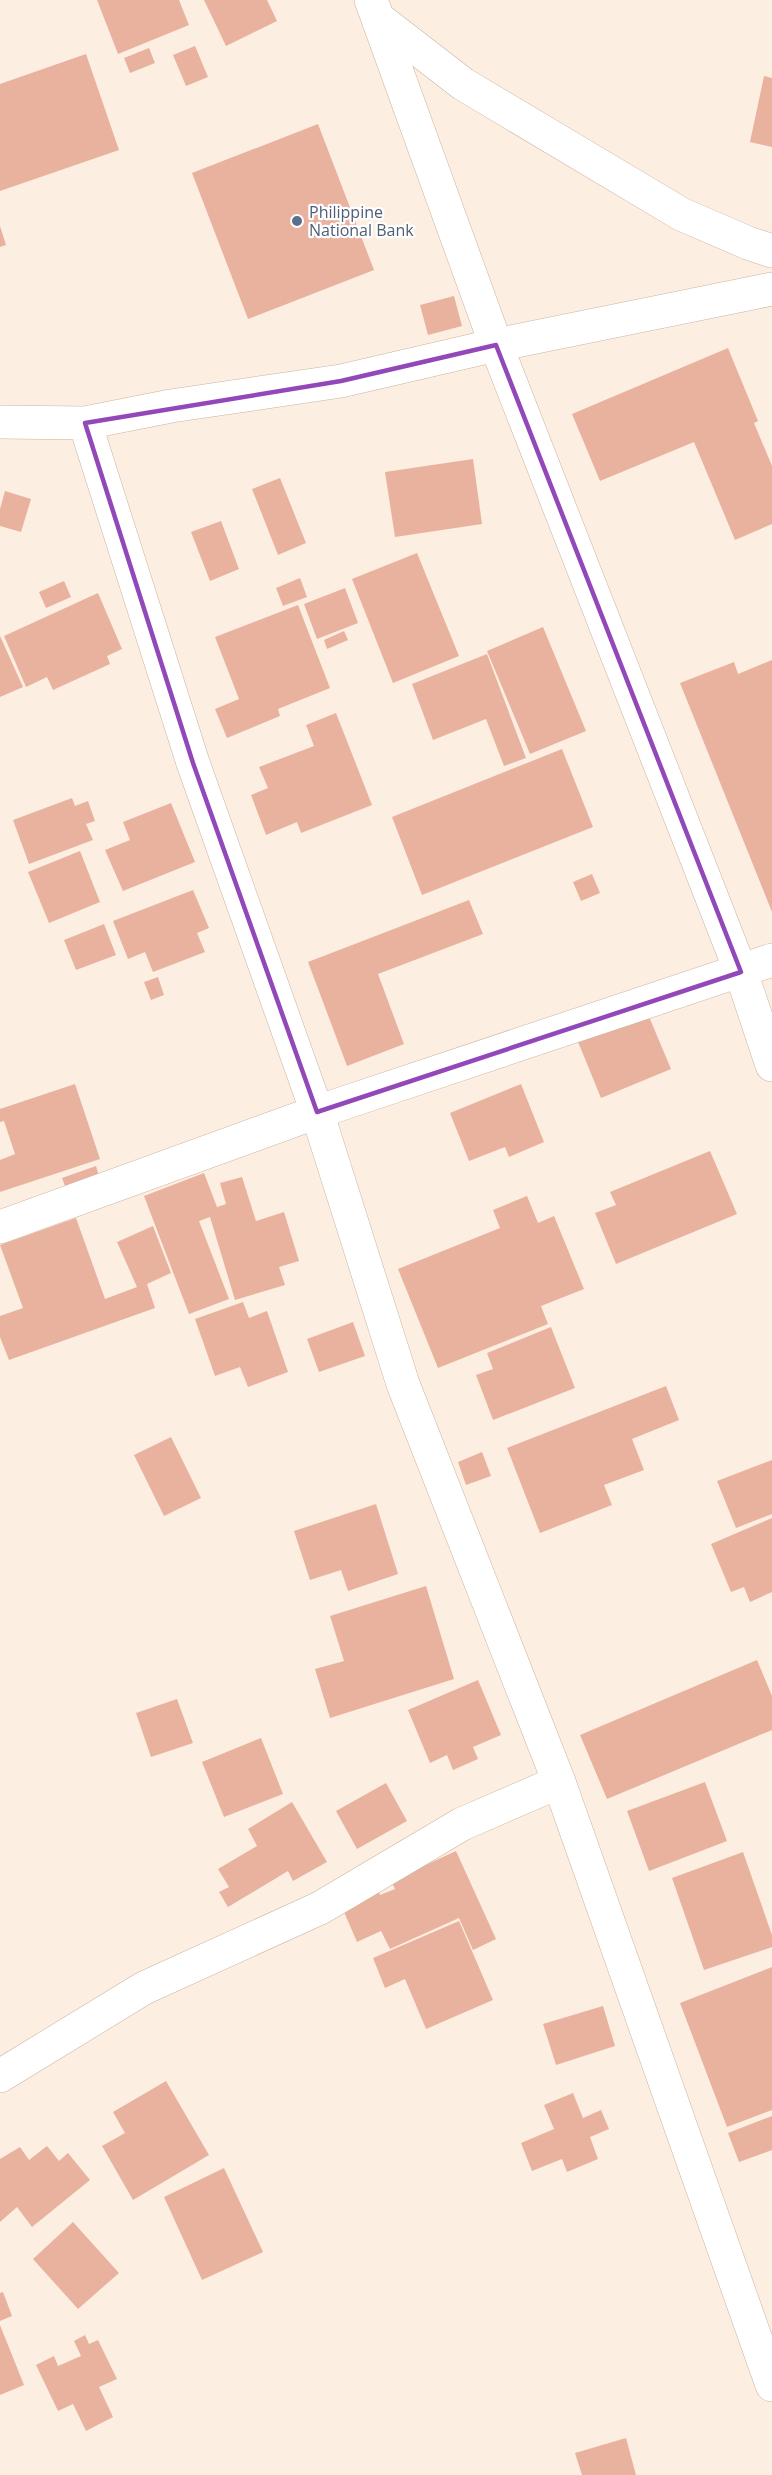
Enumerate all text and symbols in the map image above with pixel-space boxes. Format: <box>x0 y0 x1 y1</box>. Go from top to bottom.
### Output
place label: Philippine National Bank <box>309 201 414 241</box>
marker: Philippine National Bank <box>290 214 304 228</box>

